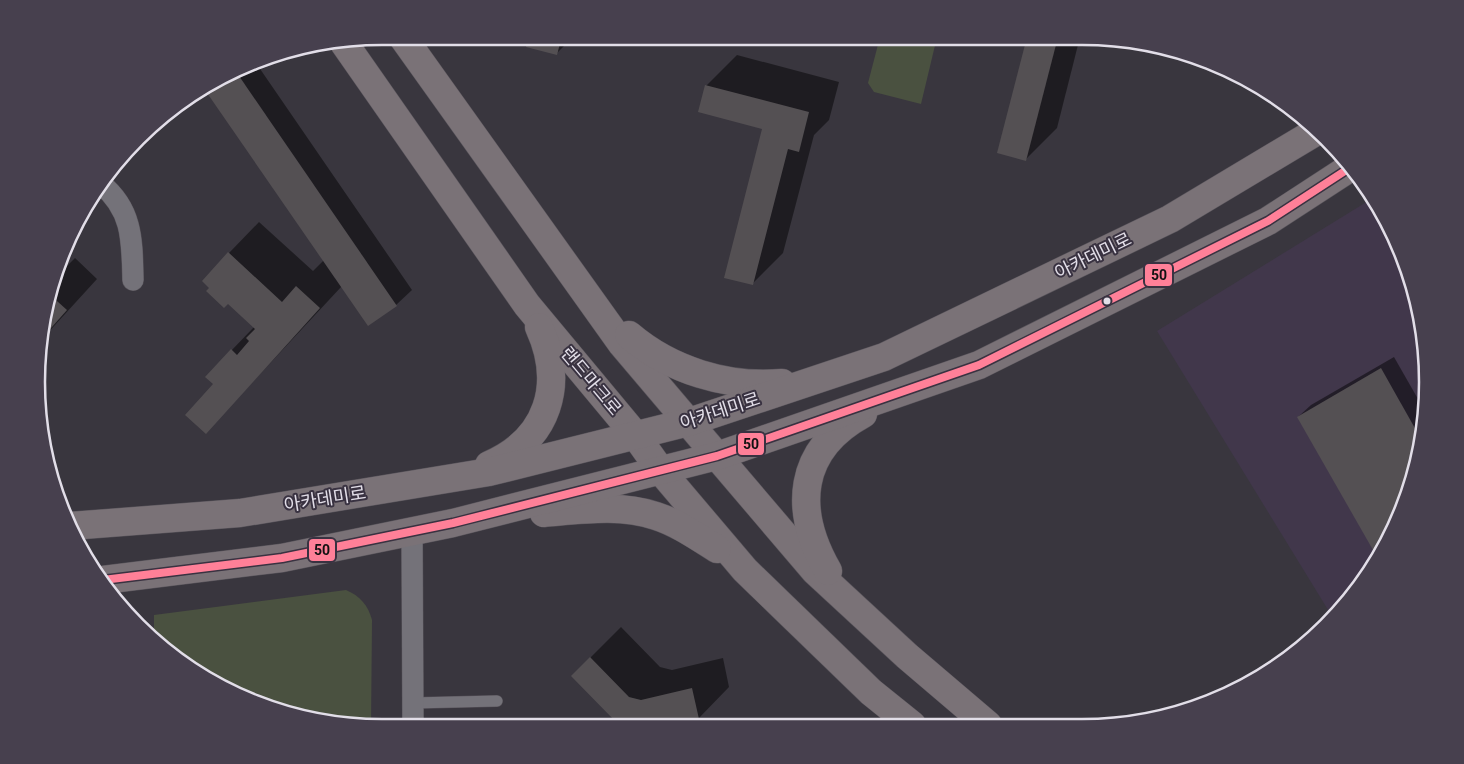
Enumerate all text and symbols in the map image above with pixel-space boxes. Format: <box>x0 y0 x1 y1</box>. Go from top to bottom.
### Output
street label: 아카데미로 <box>1051 228 1135 283</box>
line badge: 50 <box>1144 263 1173 287</box>
text: 50 <box>1151 267 1167 283</box>
unlabelled marker <box>1102 296 1112 306</box>
street label: 랜드마크로 <box>557 342 626 419</box>
street label: 아카데미로 <box>677 388 762 433</box>
line badge: 50 <box>737 432 765 456</box>
text: 50 <box>743 436 759 452</box>
street label: 아카데미로 <box>282 482 367 515</box>
line badge: 50 <box>308 538 336 562</box>
text: 50 <box>314 542 330 558</box>

